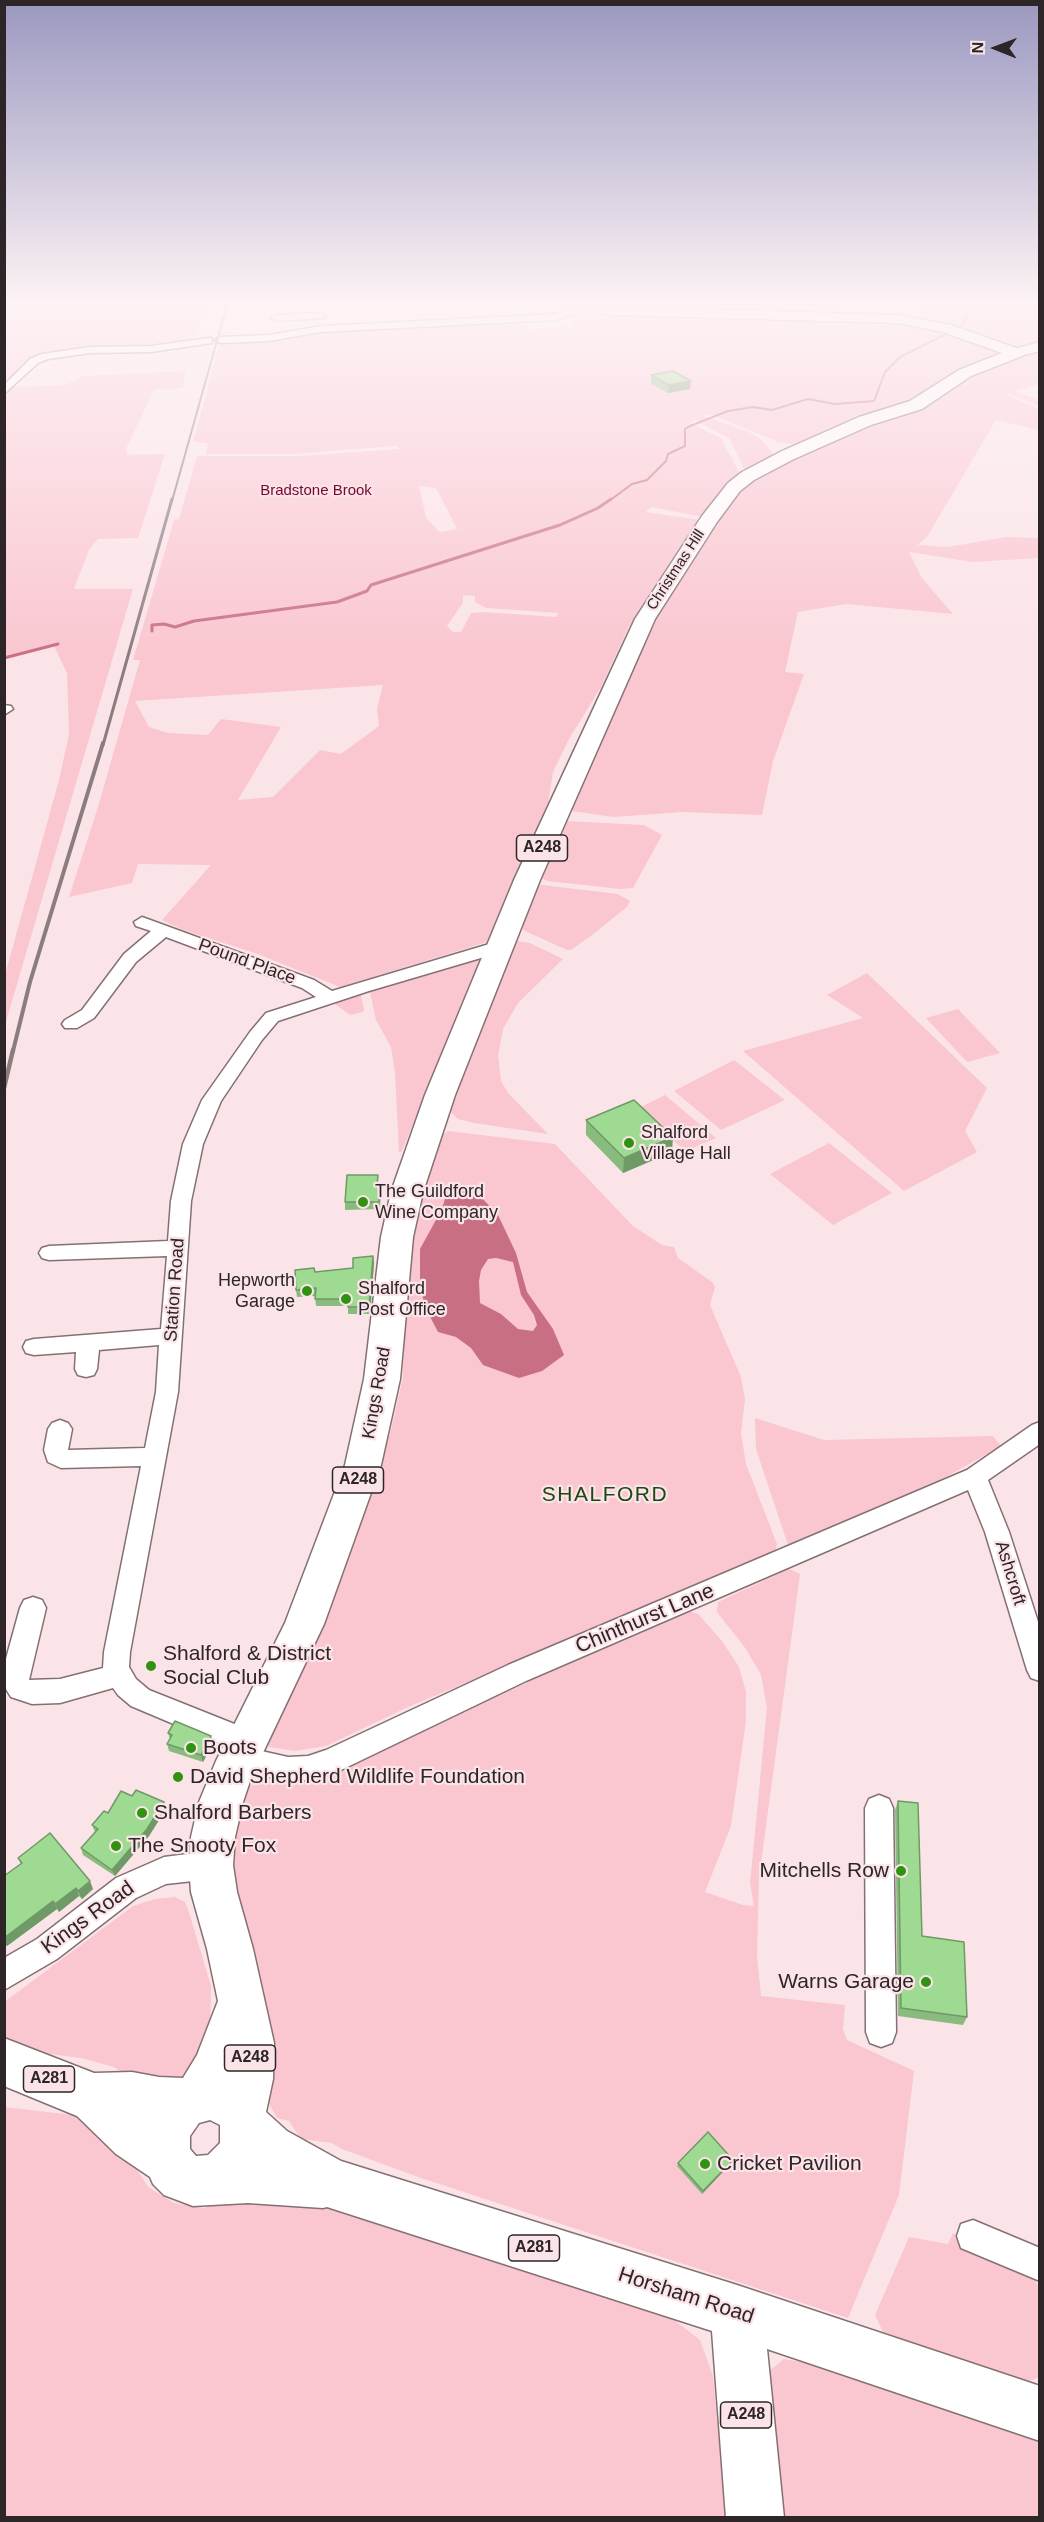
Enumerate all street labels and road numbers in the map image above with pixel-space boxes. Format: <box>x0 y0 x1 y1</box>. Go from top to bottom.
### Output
street label: Christmas Hill <box>643 526 709 614</box>
road number: A248 <box>516 835 568 861</box>
street label: Pound Place <box>195 934 299 990</box>
street label: Station Road <box>161 1237 189 1343</box>
street label: Kings Road <box>358 1345 396 1441</box>
road number: A248 <box>332 1467 384 1493</box>
street label: Ashcroft <box>990 1538 1030 1608</box>
street label: Chinthurst Lane <box>572 1578 718 1660</box>
street label: Kings Road <box>37 1876 139 1960</box>
road number: A248 <box>224 2045 276 2071</box>
road number: A281 <box>23 2066 74 2092</box>
road number: A281 <box>508 2235 560 2261</box>
street label: Horsham Road <box>615 2262 757 2330</box>
road number: A248 <box>720 2402 771 2428</box>

